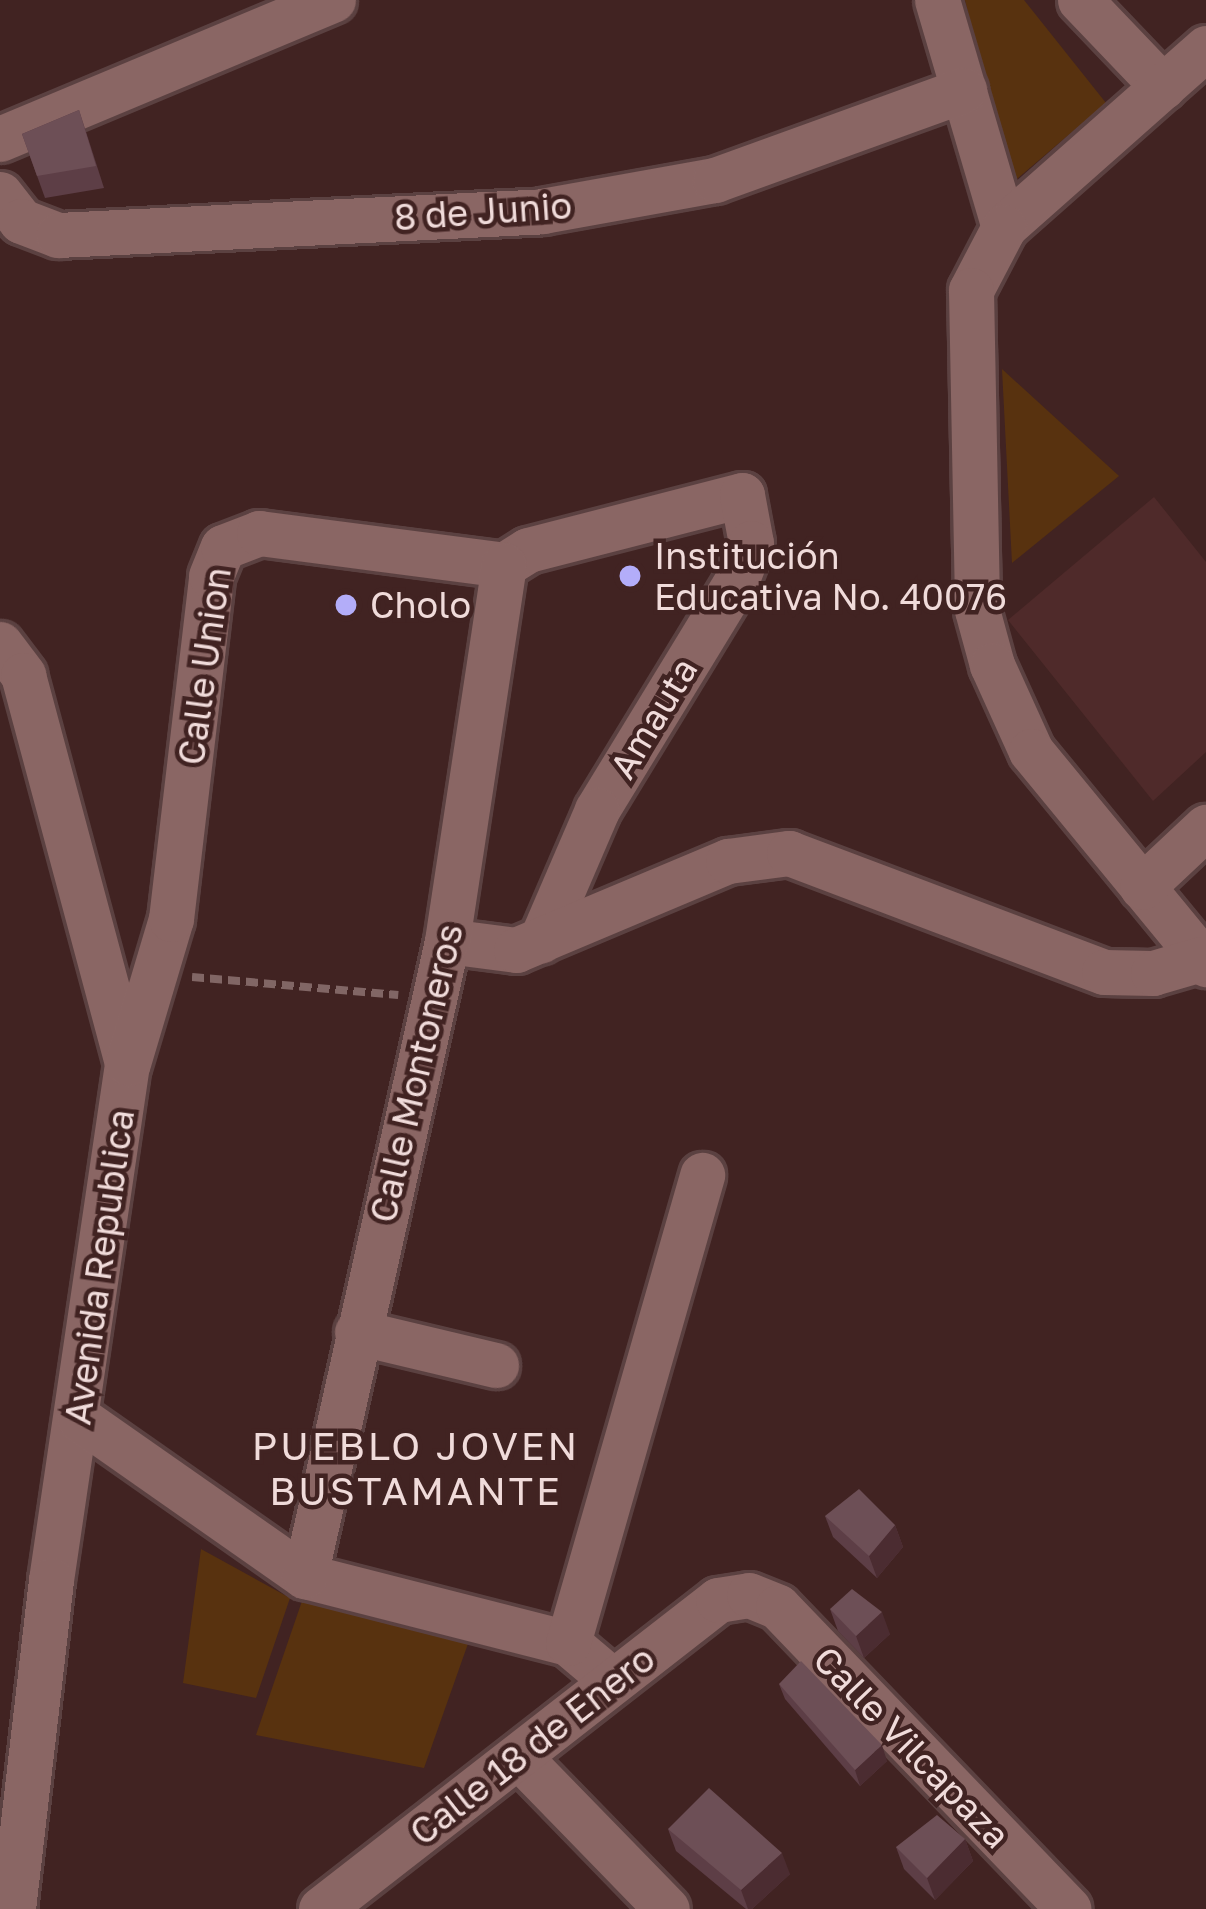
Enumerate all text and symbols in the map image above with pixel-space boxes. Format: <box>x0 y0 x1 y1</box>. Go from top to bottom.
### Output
street label: 8 de Junio <box>393 183 573 239</box>
place label: Institución Educativa No. 40076 <box>654 533 1007 618</box>
marker: Institución Educativa No. 40076 <box>617 563 643 589</box>
street label: Calle Union <box>169 564 239 768</box>
place label: Cholo <box>370 583 471 627</box>
marker: Cholo <box>333 592 359 618</box>
street label: Amauta <box>600 650 706 786</box>
street label: Calle Montoneros <box>361 920 471 1226</box>
street label: Avenida Republica <box>56 1107 142 1427</box>
district label: PUEBLO JOVEN BUSTAMANTE <box>252 1424 580 1515</box>
street label: Calle 18 de Enero <box>401 1636 663 1854</box>
street label: Calle Vilcapaza <box>805 1637 1019 1857</box>

